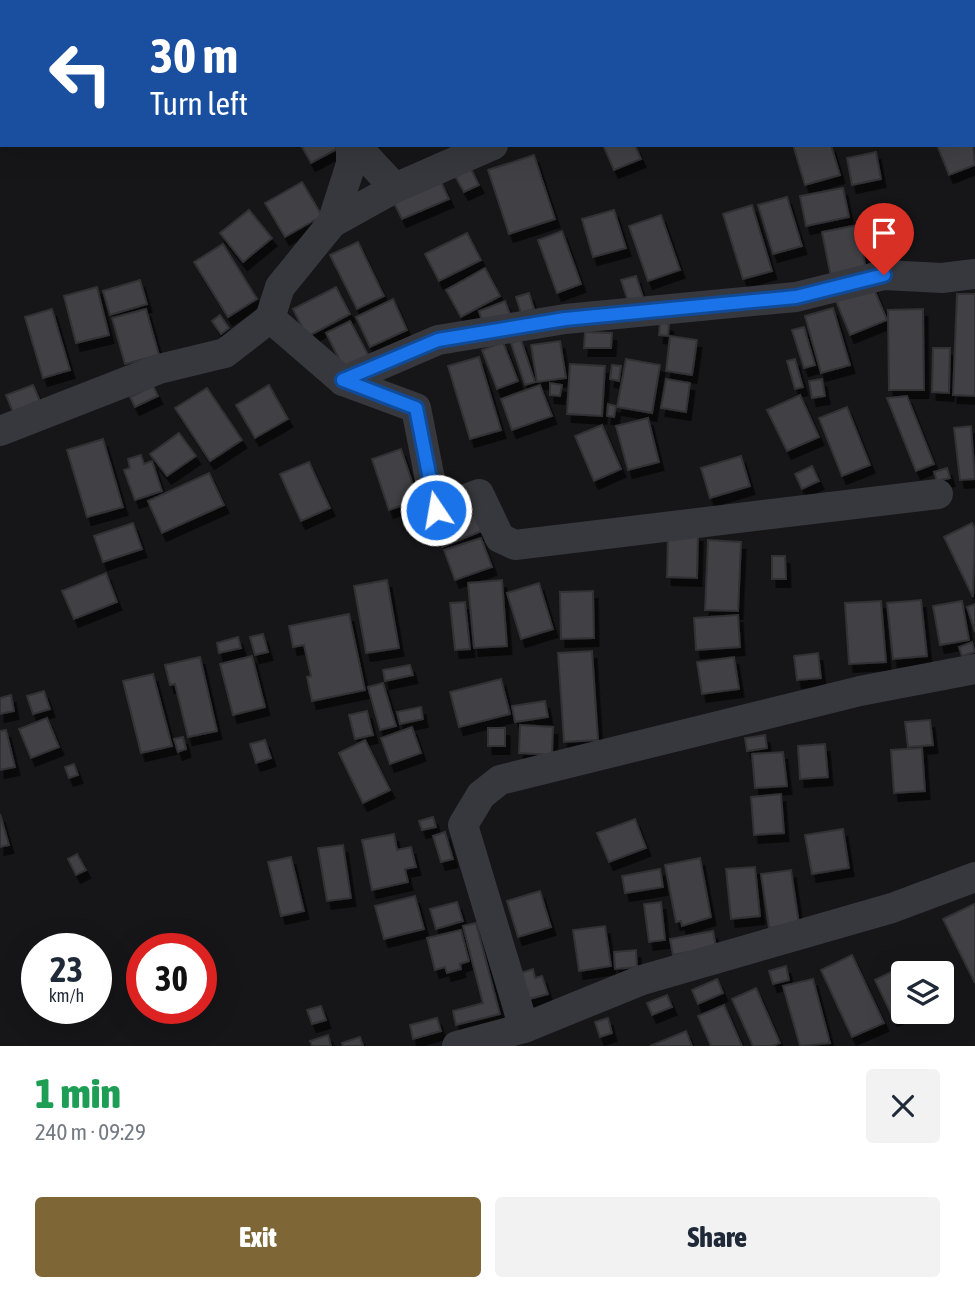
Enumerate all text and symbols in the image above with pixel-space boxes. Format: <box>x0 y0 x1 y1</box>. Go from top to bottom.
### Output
text: 30 m <box>150 27 238 83</box>
icon: left <box>35 28 126 119</box>
text: Turn left <box>150 85 248 122</box>
pin <box>854 203 914 275</box>
icon: arrive <box>865 214 903 252</box>
position arrow <box>399 473 473 547</box>
speed limit sign: 30 <box>126 933 217 1024</box>
text: 23 <box>50 949 83 989</box>
map controls <box>891 961 954 1024</box>
button: layers <box>891 961 954 1024</box>
text: km/h <box>49 985 84 1006</box>
text: 1 min <box>35 1069 121 1117</box>
button: close <box>866 1069 940 1143</box>
text: 240 m · 09:29 <box>35 1119 146 1145</box>
button: Exit <box>35 1197 481 1277</box>
button: Share <box>495 1197 940 1277</box>

